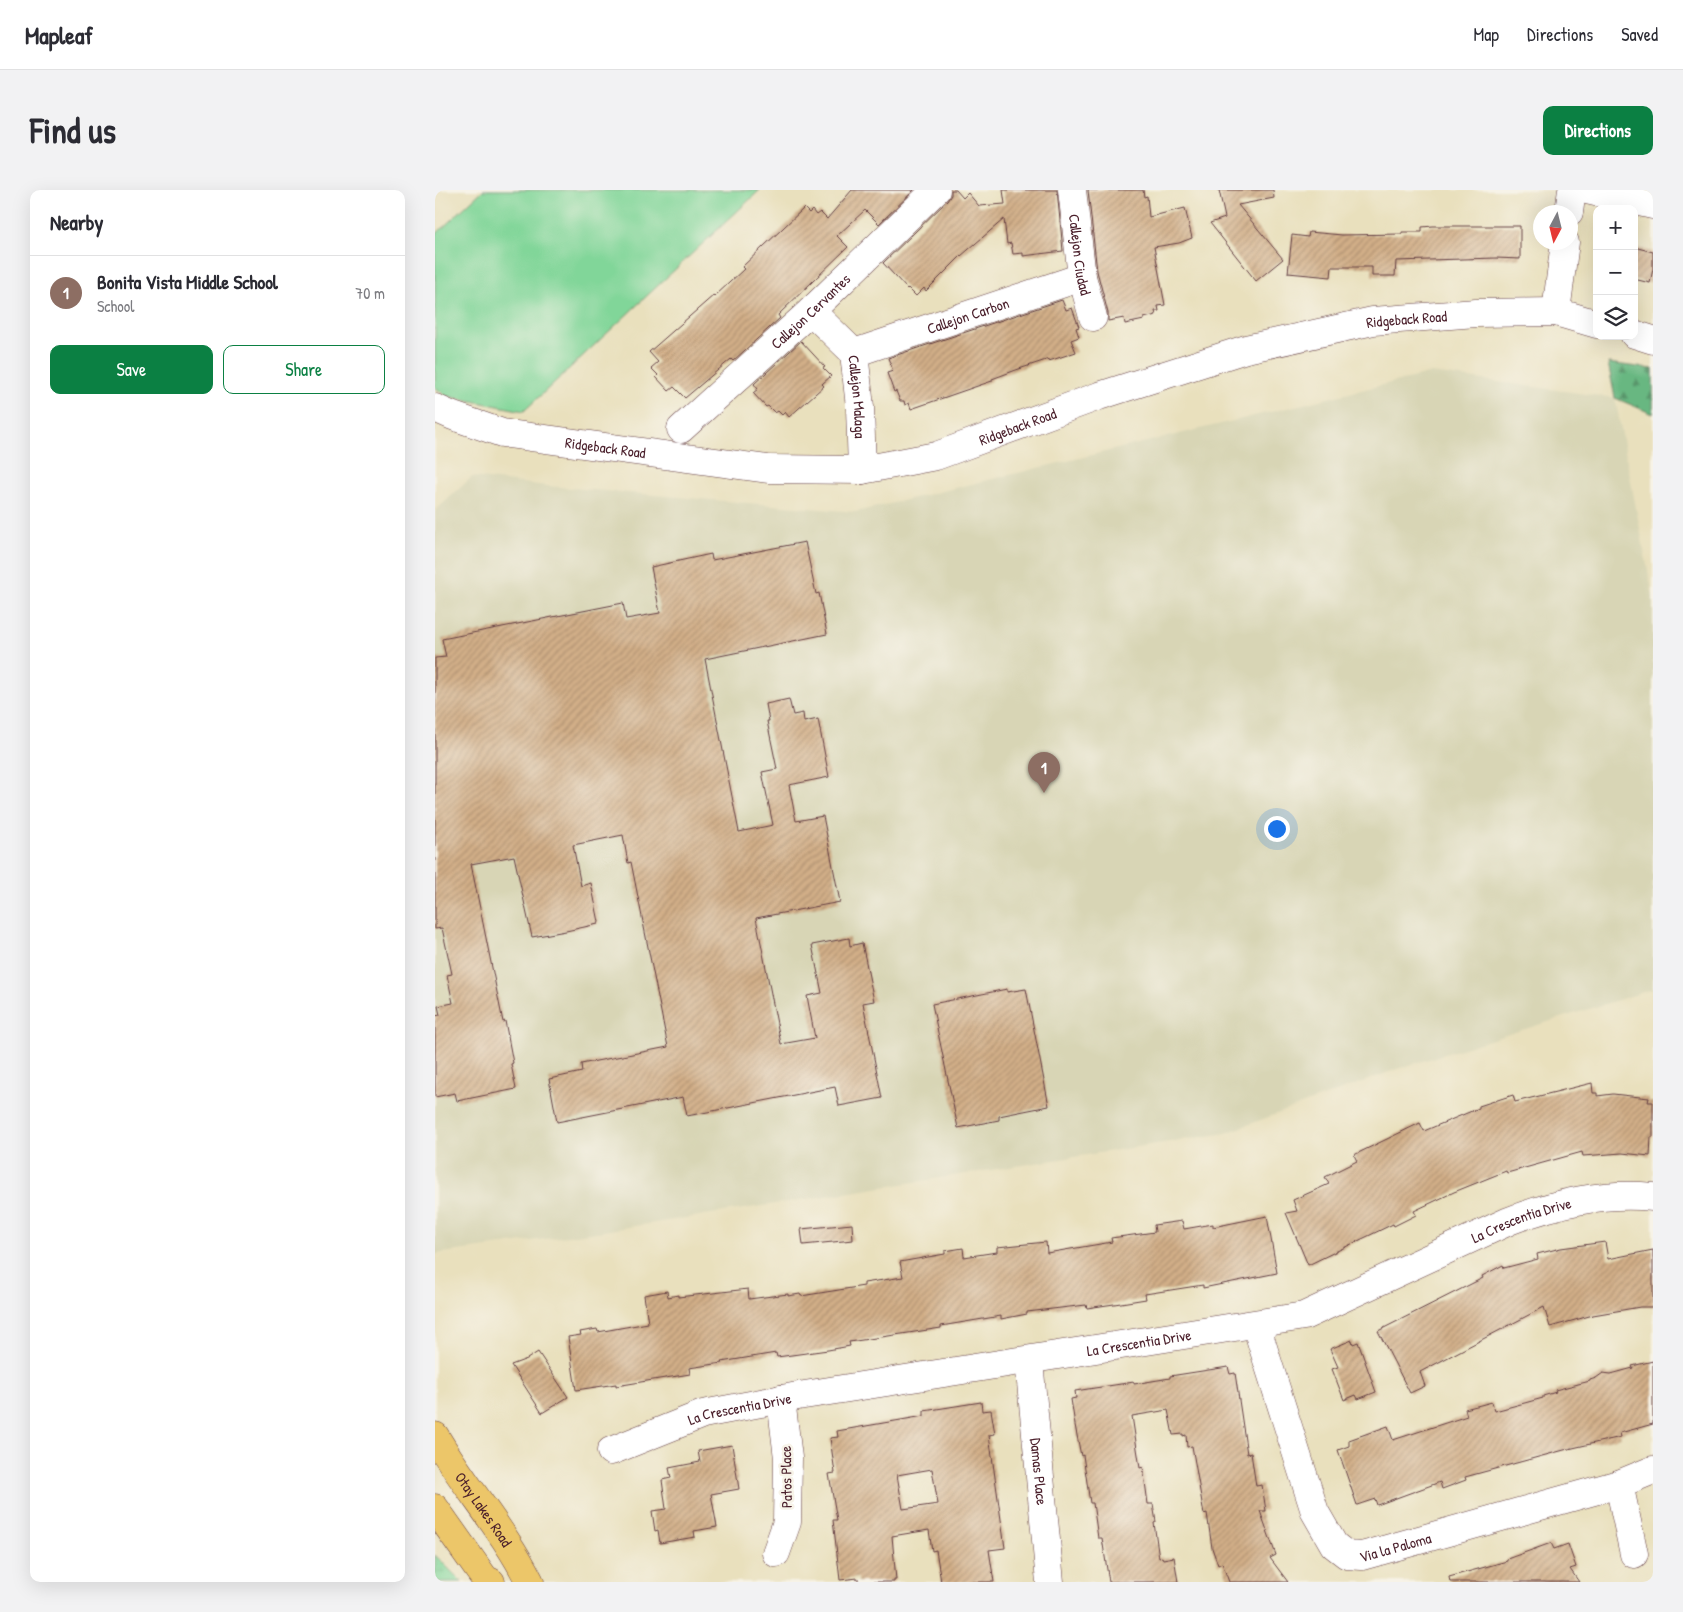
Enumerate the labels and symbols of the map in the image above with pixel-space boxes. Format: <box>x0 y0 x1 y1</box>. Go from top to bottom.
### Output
north arrow <box>1533 205 1578 250</box>
street label: Callejon Ciudad <box>1064 213 1097 298</box>
street label: Callejon Cervantes <box>766 268 855 353</box>
street label: Callejon Carbon <box>924 292 1012 339</box>
street label: Ridgeback Road <box>1364 305 1448 333</box>
street label: Callejon Malaga <box>844 354 871 439</box>
street label: Ridgeback Road <box>976 402 1059 450</box>
street label: Ridgeback Road <box>564 431 647 463</box>
pin: 1 <box>1028 752 1060 793</box>
your location <box>1264 816 1290 842</box>
street label: La Crescentia Drive <box>1468 1192 1573 1248</box>
street label: La Crescentia Drive <box>1085 1323 1193 1361</box>
street label: La Crescentia Drive <box>684 1387 793 1430</box>
street label: Damas Place <box>1026 1437 1053 1506</box>
street label: Patos Place <box>775 1446 797 1508</box>
street label: Otay Lakes Road <box>450 1468 517 1551</box>
street label: Via la Paloma <box>1357 1527 1434 1567</box>

